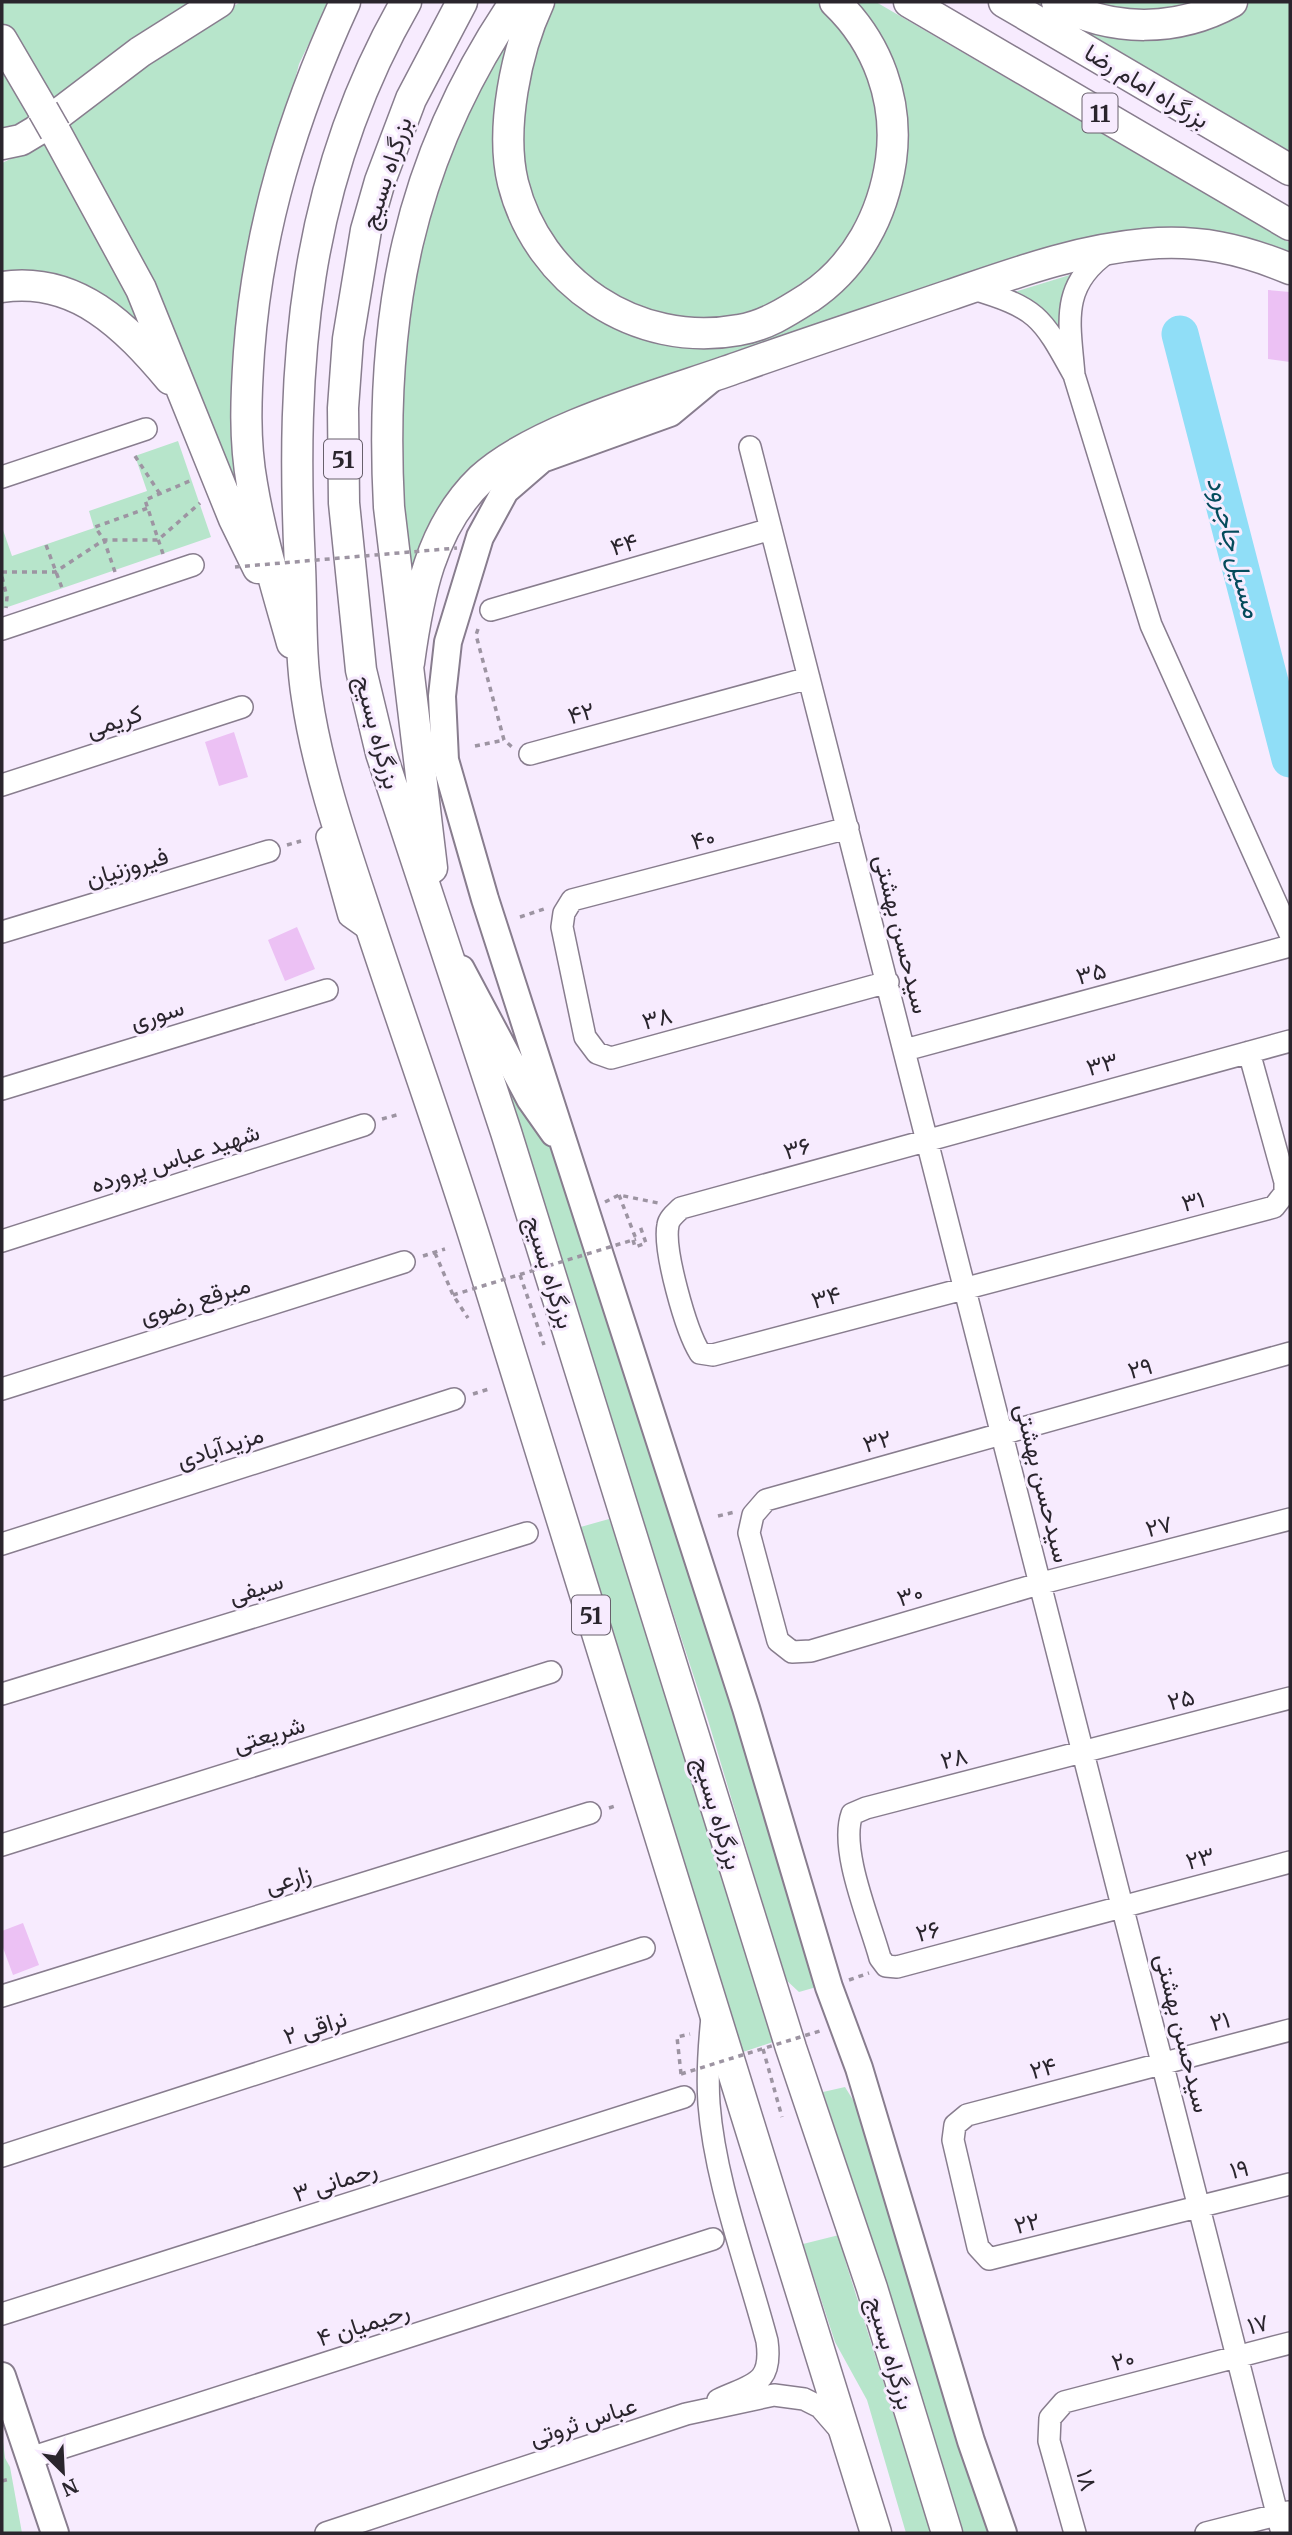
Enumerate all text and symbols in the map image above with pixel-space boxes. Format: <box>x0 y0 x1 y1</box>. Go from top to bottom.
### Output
street label: بزرگراه امام رضا <box>1079 37 1215 136</box>
road number: 11 <box>1082 94 1118 132</box>
street label: بزرگراه بسیج <box>353 113 421 234</box>
road number: 51 <box>324 440 362 478</box>
water label: مسیل جاجرود <box>1200 473 1270 621</box>
street label: ۴۴ <box>607 525 641 563</box>
street label: بزرگراه بسیج <box>346 672 408 793</box>
street label: ۴۲ <box>564 695 598 731</box>
street label: کریمی <box>82 697 146 745</box>
street label: ۴۰ <box>687 821 719 857</box>
street label: فیروزنیان <box>82 840 172 894</box>
street label: سیدحسن بهشتی <box>867 851 937 1017</box>
street label: ۳۵ <box>1073 954 1109 992</box>
street label: سوری <box>126 991 188 1037</box>
street label: ۳۸ <box>639 999 675 1037</box>
street label: ۳۳ <box>1083 1045 1121 1083</box>
street label: شهید عباس پرورده <box>86 1116 264 1201</box>
street label: ۳۶ <box>780 1129 814 1167</box>
street label: ۳۱ <box>1178 1183 1208 1219</box>
street label: بزرگراه بسیج <box>516 1212 582 1333</box>
street label: مبرقع رضوی <box>136 1269 255 1333</box>
street label: ۳۴ <box>808 1278 844 1316</box>
street label: ۲۹ <box>1124 1350 1156 1386</box>
street label: سیدحسن بهشتی <box>1008 1400 1078 1566</box>
street label: مزیدآبادی <box>173 1418 267 1476</box>
street label: ۳۲ <box>859 1422 895 1460</box>
street label: ۲۷ <box>1142 1508 1176 1544</box>
street label: سیفی <box>225 1565 287 1611</box>
street label: ۳۰ <box>893 1576 927 1614</box>
road number: 51 <box>572 1596 610 1634</box>
street label: ۲۵ <box>1164 1681 1198 1717</box>
street label: شریعتی <box>229 1708 309 1760</box>
street label: ۲۸ <box>937 1740 971 1776</box>
street label: بزرگراه بسیج <box>684 1753 750 1874</box>
street label: ۲۳ <box>1182 1839 1218 1877</box>
street label: زارعی <box>261 1857 315 1901</box>
street label: ۲۶ <box>912 1913 944 1949</box>
street label: سیدحسن بهشتی <box>1148 1950 1218 2116</box>
street label: نراقی ۲ <box>279 2002 351 2052</box>
street label: ۲۱ <box>1207 2004 1233 2038</box>
street label: ۲۴ <box>1026 2050 1060 2086</box>
street label: ۱۹ <box>1227 2152 1251 2186</box>
street label: رحمانی ۳ <box>289 2153 381 2209</box>
street label: ۲۲ <box>1011 2205 1043 2241</box>
street label: بزرگراه بسیج <box>858 2293 922 2414</box>
street label: رحیمیان ۴ <box>313 2294 413 2354</box>
street label: ۱۷ <box>1244 2306 1272 2342</box>
street label: ۲۰ <box>1108 2342 1138 2378</box>
street label: عباس ثروتی <box>525 2389 641 2453</box>
north arrow <box>28 2437 98 2507</box>
street label: ۱۸ <box>1069 2466 1105 2494</box>
text: N <box>58 2474 82 2502</box>

